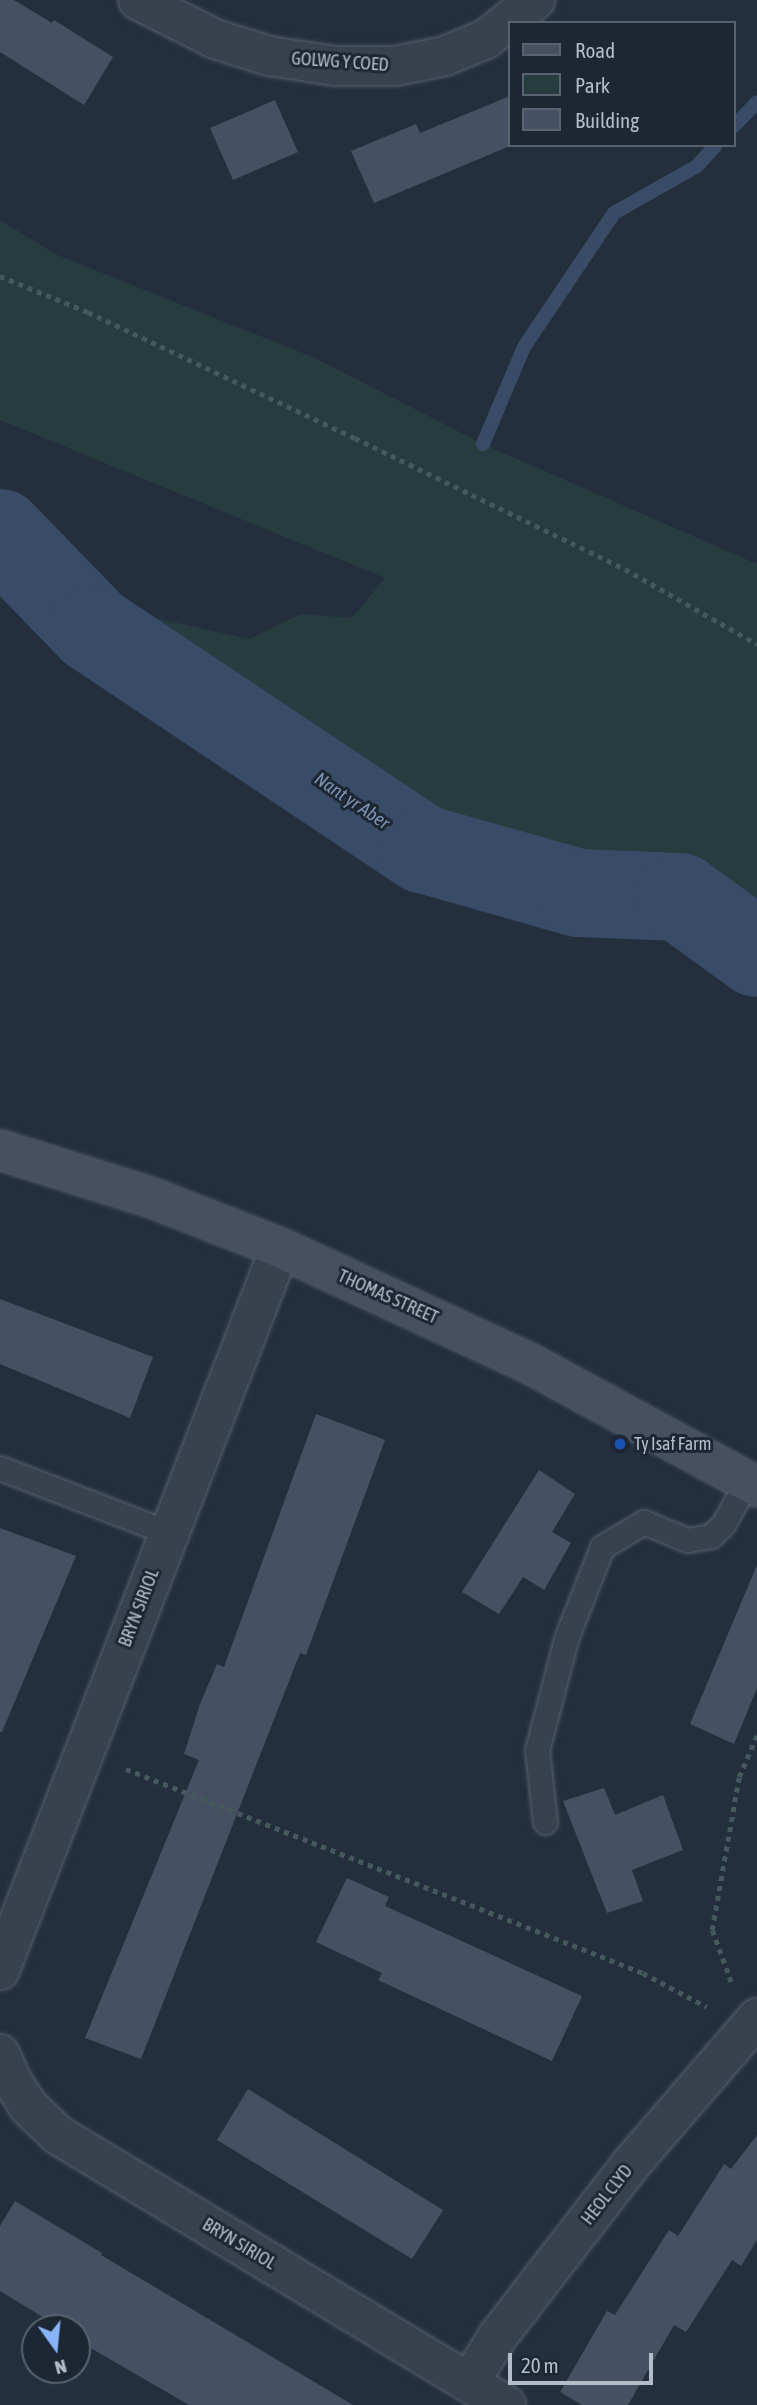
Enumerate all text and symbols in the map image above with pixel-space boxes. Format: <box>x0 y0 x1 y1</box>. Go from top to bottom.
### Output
legend <box>508 21 736 147</box>
text: Road <box>575 38 615 62</box>
street label: GOLWG Y COED <box>291 48 389 76</box>
text: Park <box>575 73 610 97</box>
text: Building <box>575 108 639 132</box>
water label: Nant yr Aber <box>310 768 394 834</box>
street label: THOMAS STREET <box>335 1265 441 1329</box>
place label: Ty Isaf Farm <box>634 1433 711 1455</box>
marker: Ty Isaf Farm <box>612 1436 628 1452</box>
street label: BRYN SIRIOL <box>114 1566 164 1650</box>
street label: HEOL CLYD <box>577 2161 637 2229</box>
street label: BRYN SIRIOL <box>198 2214 280 2274</box>
north arrow <box>21 2314 91 2384</box>
scale bar <box>512 2338 657 2382</box>
text: 20 m <box>521 2353 559 2377</box>
text: N <box>53 2355 69 2379</box>

